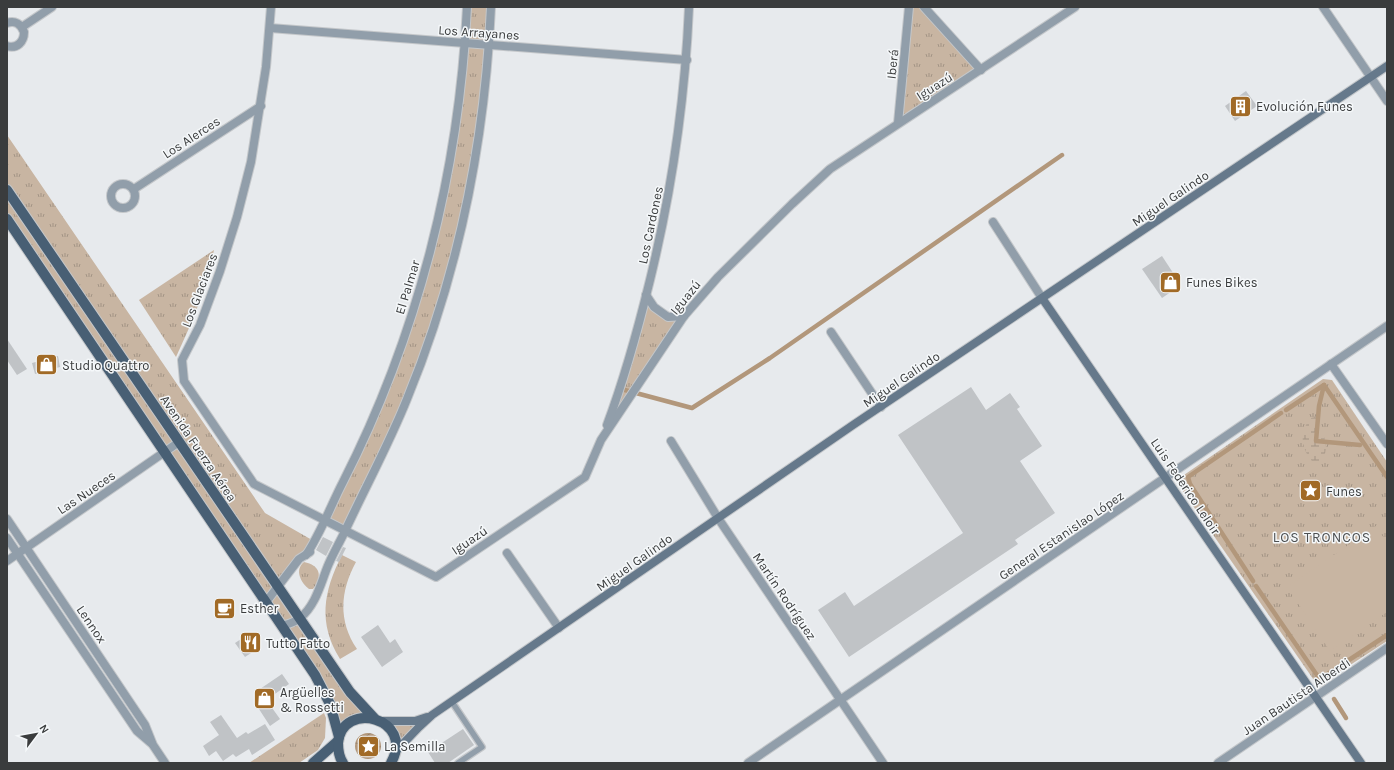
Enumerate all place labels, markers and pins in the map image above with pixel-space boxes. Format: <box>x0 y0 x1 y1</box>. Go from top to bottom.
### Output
building icon: Evolución Funes <box>1228 93 1254 119</box>
place label: Evolución Funes <box>1256 99 1353 114</box>
shop icon: Funes Bikes <box>1157 269 1183 295</box>
place label: Funes Bikes <box>1186 275 1258 290</box>
shop icon: Studio Quattro <box>33 352 59 378</box>
place label: Studio Quattro <box>62 358 149 373</box>
place icon: Funes <box>1298 478 1324 504</box>
place label: Funes <box>1326 484 1362 499</box>
cafe icon: Esther <box>211 595 237 621</box>
place label: Esther <box>240 601 279 616</box>
restaurant icon: Tutto Fatto <box>237 630 263 656</box>
place label: Tutto Fatto <box>266 636 330 651</box>
place label: Argüelles & Rossetti <box>280 685 344 715</box>
shop icon: Argüelles & Rossetti <box>252 686 278 712</box>
place icon: La Semilla <box>356 733 382 759</box>
place label: La Semilla <box>384 739 445 754</box>

